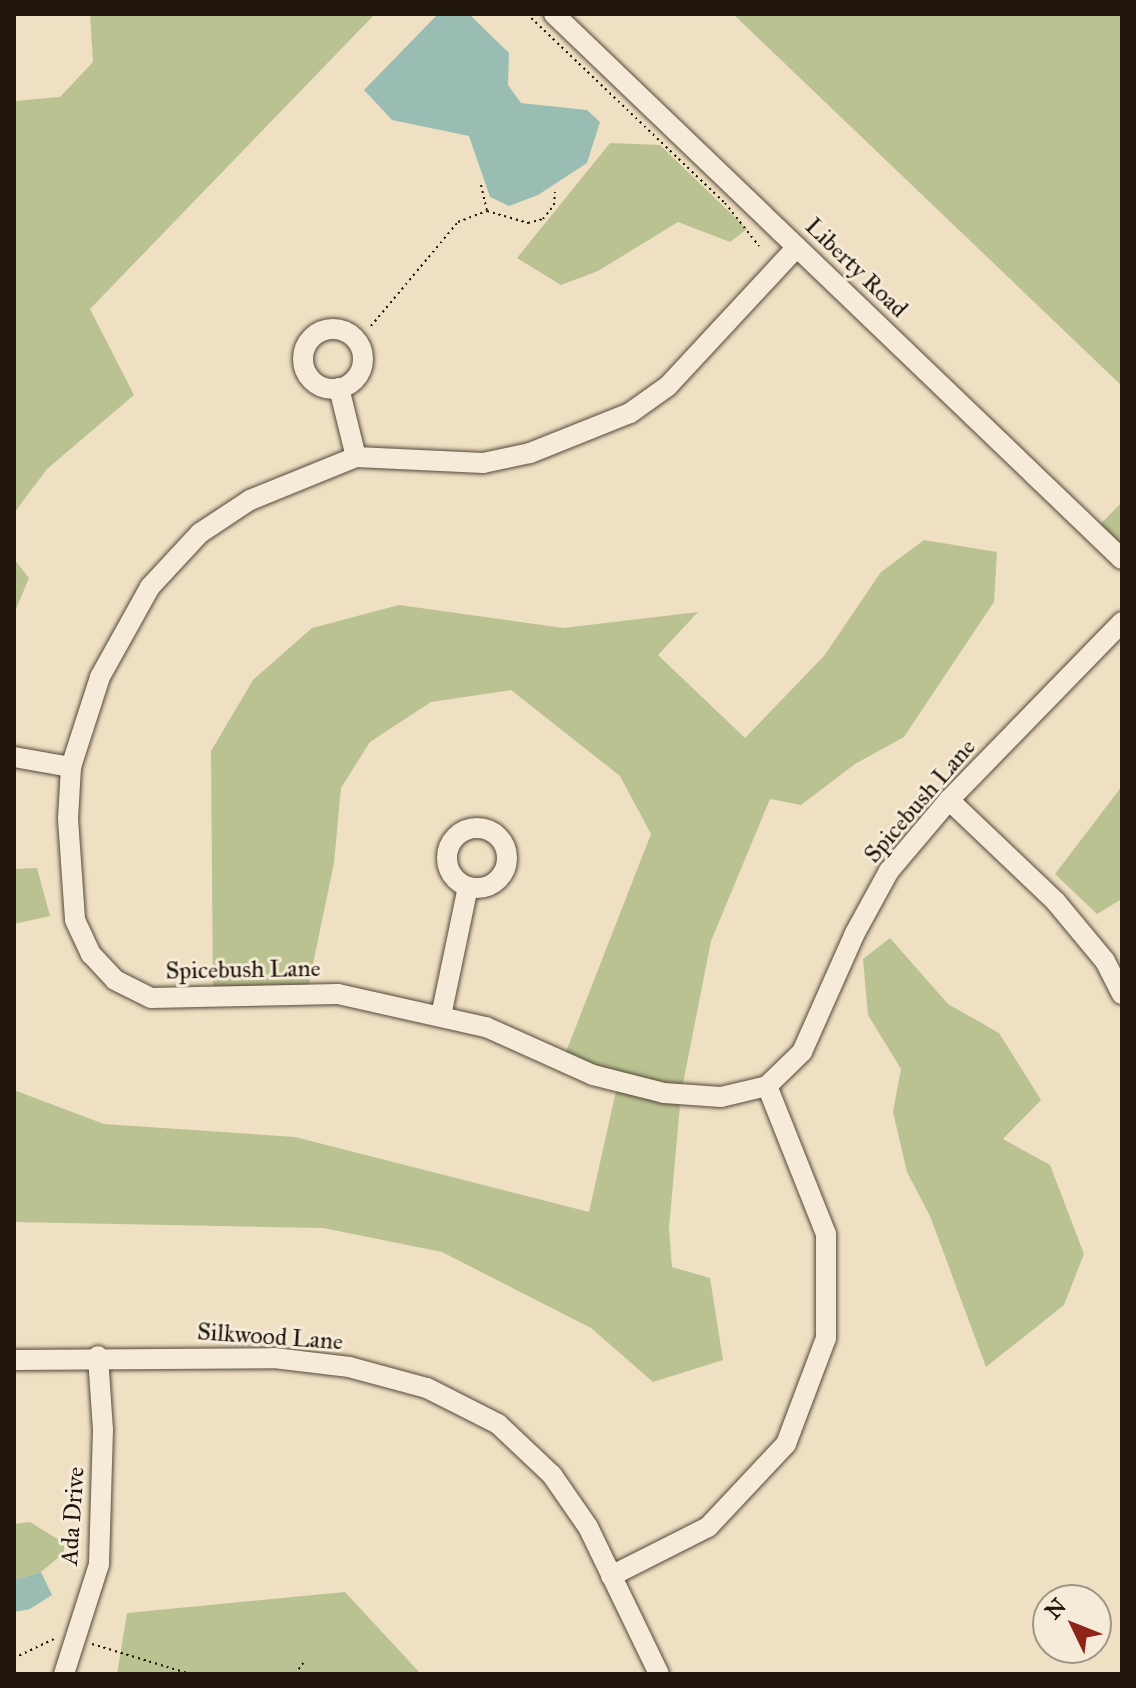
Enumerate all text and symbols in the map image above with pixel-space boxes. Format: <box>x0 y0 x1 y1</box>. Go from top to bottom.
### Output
street label: Liberty Road <box>799 212 913 324</box>
street label: Spicebush Lane <box>858 733 982 869</box>
street label: Spicebush Lane <box>165 954 321 986</box>
street label: Silkwood Lane <box>196 1318 344 1356</box>
street label: Ada Drive <box>55 1466 91 1566</box>
north arrow <box>1032 1584 1112 1664</box>
text: N <box>1039 1593 1072 1625</box>

